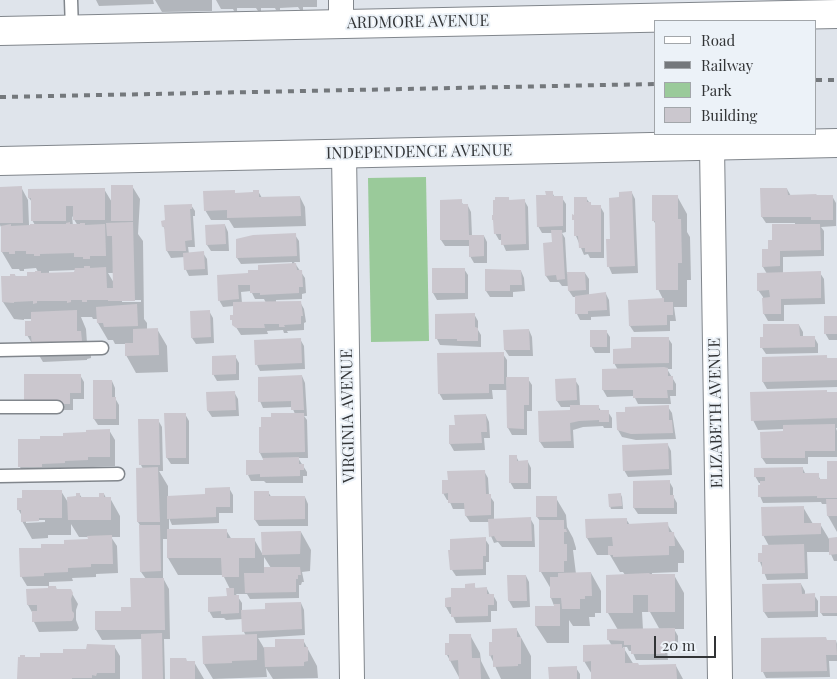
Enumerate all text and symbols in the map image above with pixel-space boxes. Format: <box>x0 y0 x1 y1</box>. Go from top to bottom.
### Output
street label: ARDMORE AVENUE <box>347 11 489 33</box>
legend <box>654 20 817 135</box>
text: Road <box>701 30 735 50</box>
text: Railway <box>701 55 753 75</box>
text: Park <box>701 80 732 100</box>
text: Building <box>701 105 757 125</box>
street label: INDEPENDENCE AVENUE <box>326 141 512 163</box>
street label: ELIZABETH AVENUE <box>705 338 727 488</box>
street label: VIRGINIA AVENUE <box>337 349 359 483</box>
scale bar <box>657 626 720 658</box>
text: 20 m <box>662 635 695 655</box>

